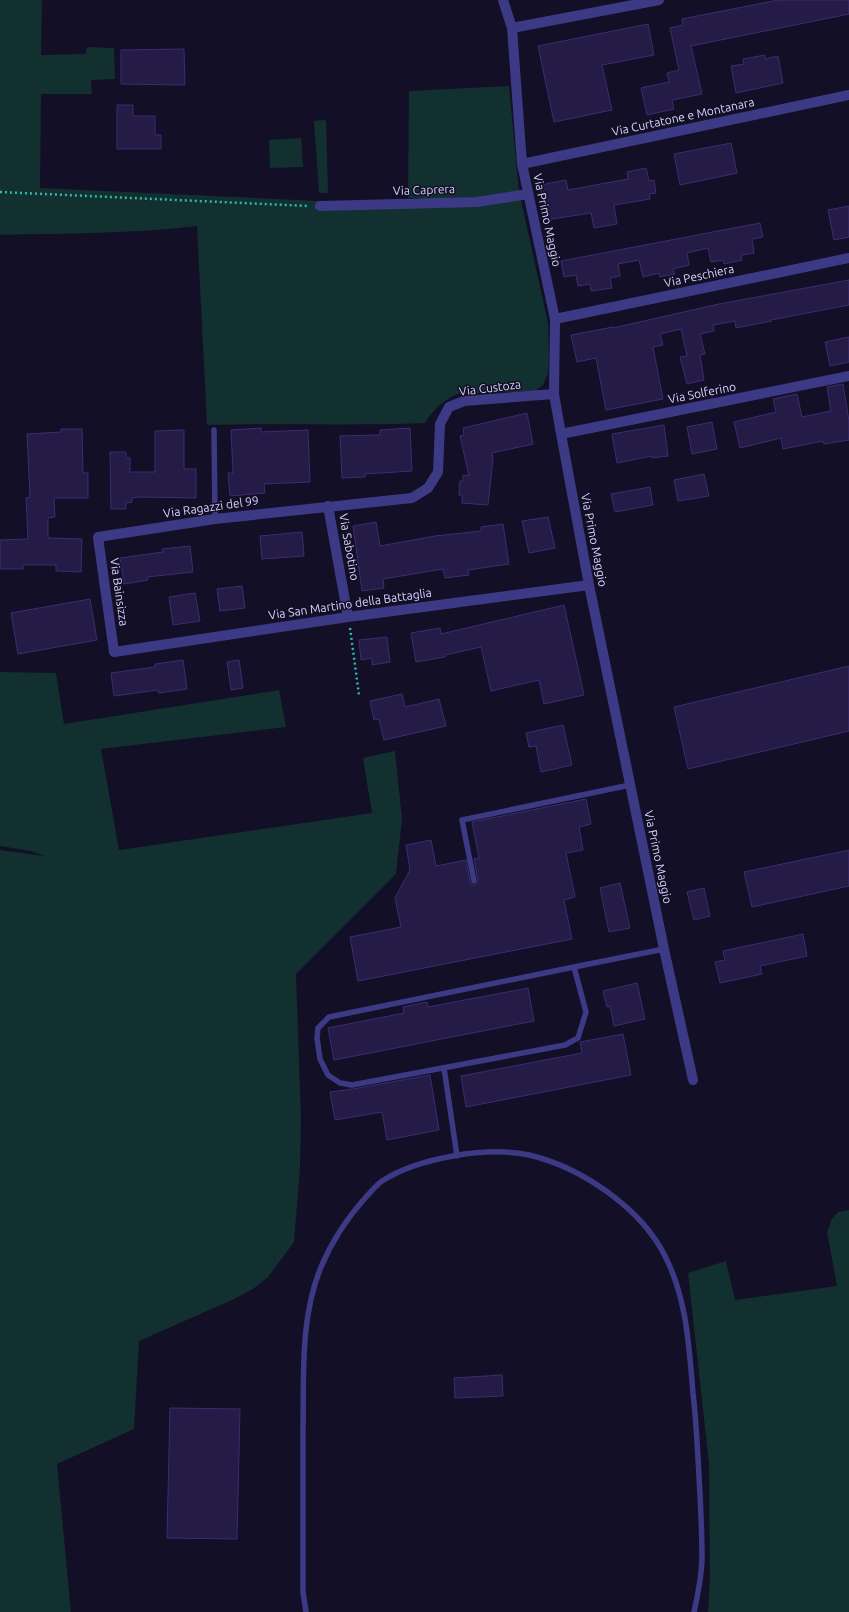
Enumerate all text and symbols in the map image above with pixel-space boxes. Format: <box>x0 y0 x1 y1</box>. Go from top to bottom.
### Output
street label: Via Curtatone e Montanara <box>610 95 755 138</box>
street label: Via Primo Maggio <box>531 172 564 268</box>
street label: Via Caprera <box>393 182 455 197</box>
street label: Via Peschiera <box>663 262 735 289</box>
street label: Via Custoza <box>458 377 522 398</box>
street label: Via Solferino <box>667 380 737 405</box>
street label: Via Primo Maggio <box>579 492 610 588</box>
street label: Via Ragazzi del 99 <box>162 493 260 520</box>
street label: Via Sabotino <box>337 512 362 581</box>
street label: Via Bainsizza <box>108 557 131 627</box>
street label: Via San Martino della Battaglia <box>267 586 432 621</box>
street label: Via Primo Maggio <box>642 809 675 905</box>

